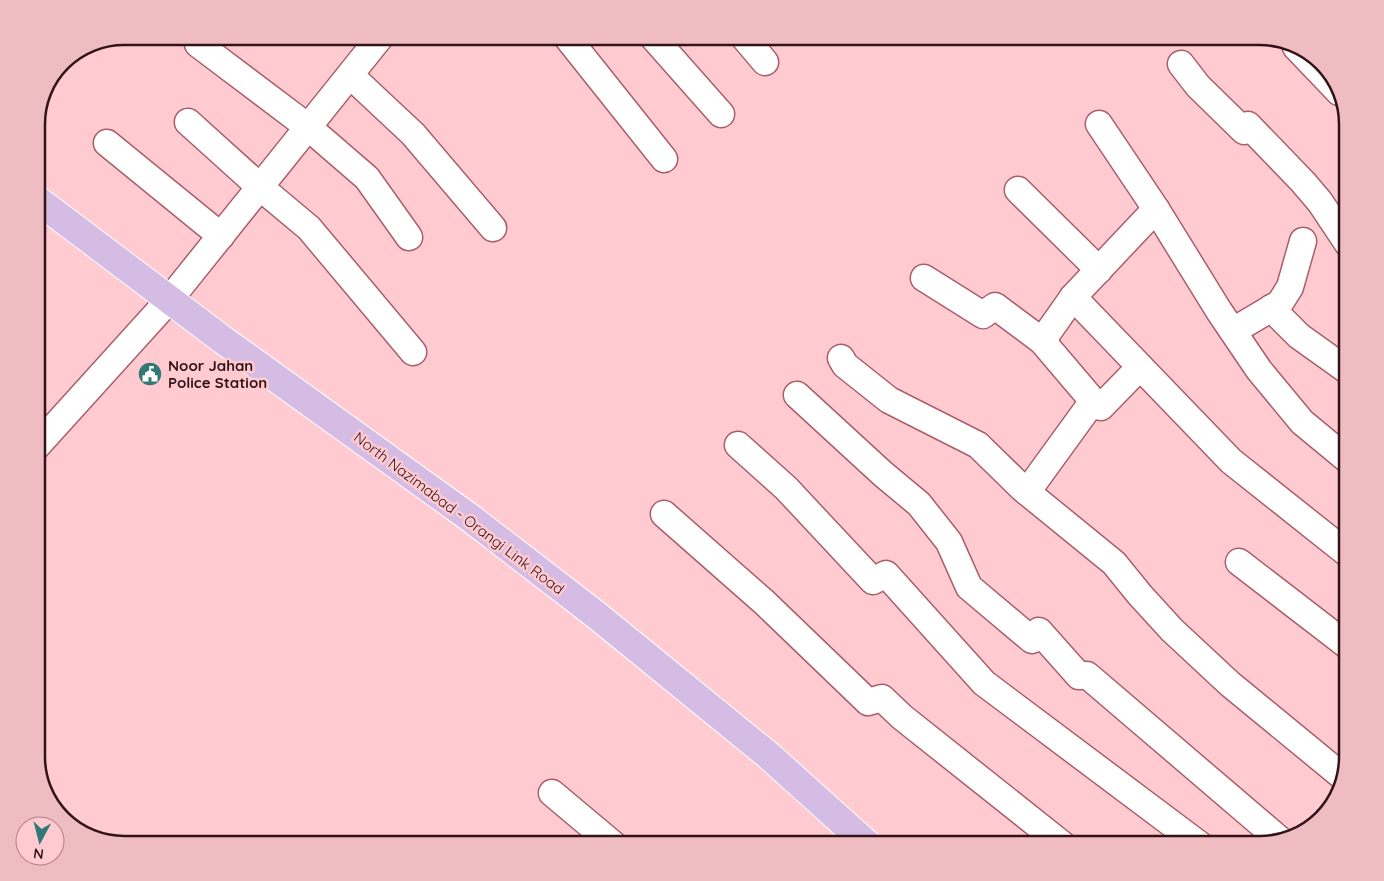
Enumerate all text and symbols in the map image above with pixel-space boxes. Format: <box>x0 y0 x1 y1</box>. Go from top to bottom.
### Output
place label: Noor Jahan Police Station <box>168 356 267 392</box>
public building icon: Noor Jahan Police Station <box>137 361 163 387</box>
street label: North Nazimabad - Orangi Link Road <box>350 428 568 598</box>
north arrow <box>15 816 65 866</box>
text: N <box>32 844 45 863</box>

